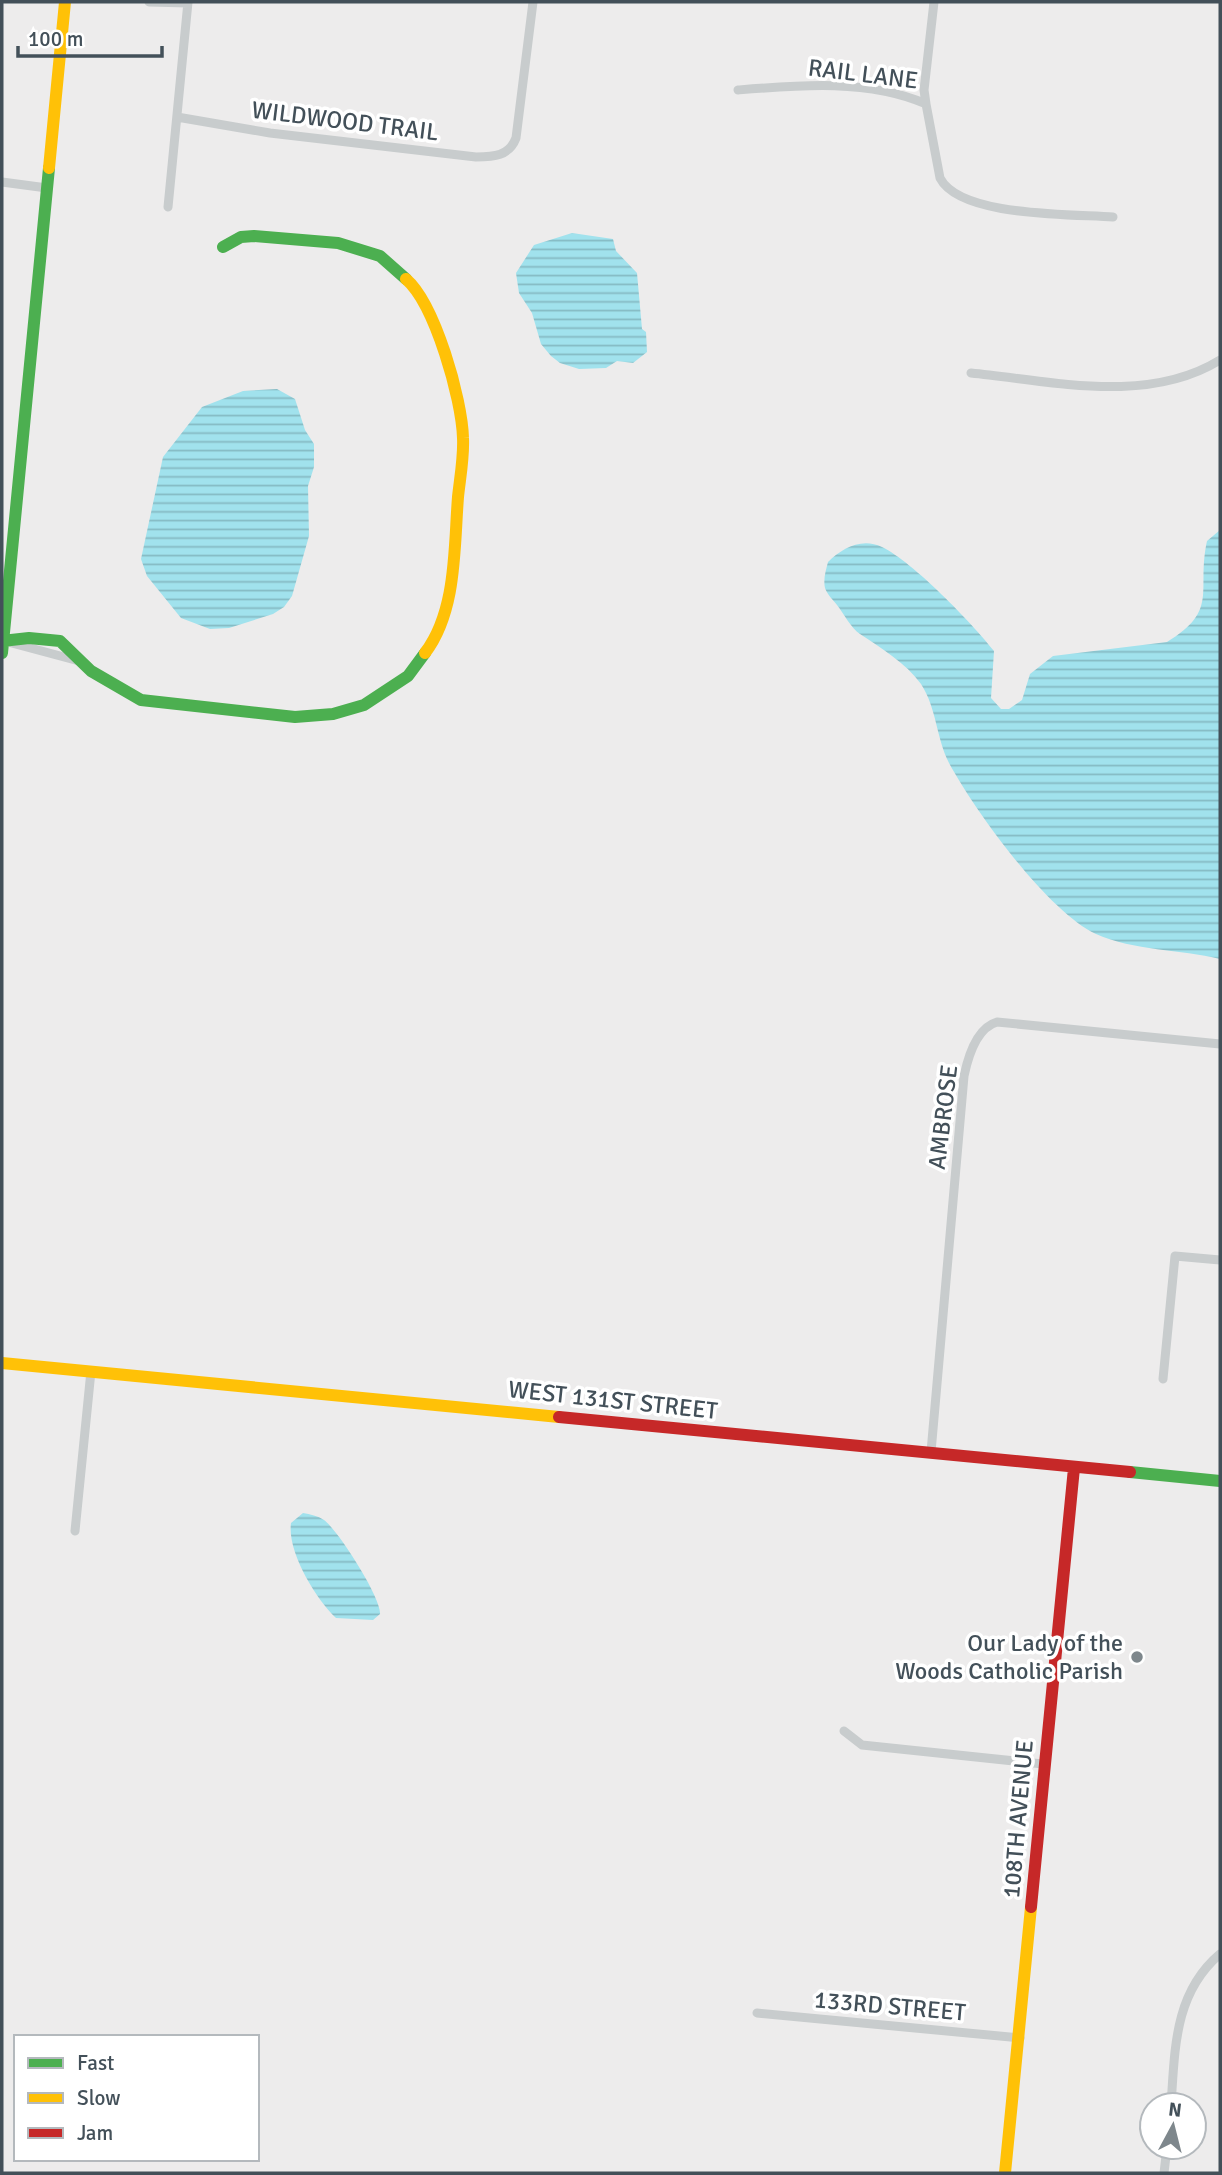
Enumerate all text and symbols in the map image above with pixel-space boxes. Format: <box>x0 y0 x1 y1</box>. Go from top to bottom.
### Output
scale bar <box>18 14 161 58</box>
text: 100 m <box>28 26 83 52</box>
street label: RAIL LANE <box>806 52 920 96</box>
street label: WILDWOOD TRAIL <box>250 95 440 147</box>
street label: AMBROSE <box>922 1063 964 1171</box>
street label: WEST 131ST STREET <box>507 1374 719 1426</box>
place label: Our Lady of the Woods Catholic Parish <box>895 1628 1123 1686</box>
marker: Our Lady of the Woods Catholic Parish <box>1129 1649 1145 1665</box>
street label: 108TH AVENUE <box>996 1739 1040 1899</box>
street label: 133RD STREET <box>813 1984 967 2028</box>
legend <box>14 2035 259 2161</box>
text: Fast <box>77 2050 114 2076</box>
text: Slow <box>77 2085 121 2111</box>
north arrow <box>1138 2091 1208 2161</box>
text: N <box>1167 2097 1183 2123</box>
text: Jam <box>77 2120 113 2146</box>

